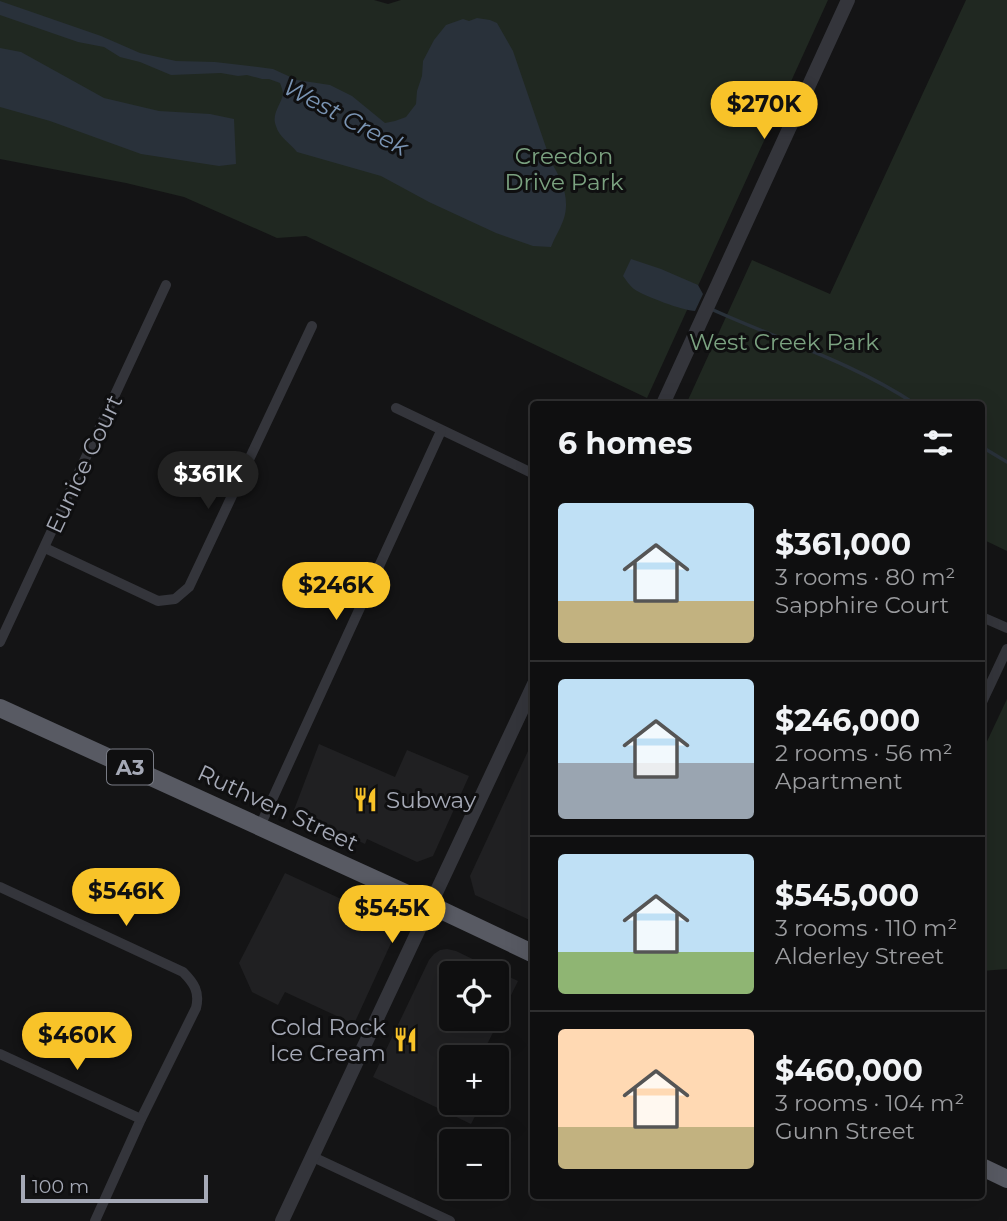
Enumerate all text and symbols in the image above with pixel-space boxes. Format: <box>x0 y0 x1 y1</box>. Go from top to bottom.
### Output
water label: West Creek <box>279 72 415 163</box>
pin: $270K <box>715 82 813 141</box>
text: $270K <box>727 90 801 118</box>
park label: Creedon Drive Park <box>505 142 624 196</box>
park label: West Creek Park <box>689 328 879 356</box>
street label: Eunice Court <box>40 390 128 538</box>
icon: filters <box>919 424 957 462</box>
text: 6 homes <box>558 425 693 462</box>
pin: $361K <box>159 452 257 511</box>
text: $361K <box>174 460 242 488</box>
text: $361,000 <box>775 526 911 563</box>
icon: home <box>614 531 698 615</box>
pin: $246K <box>287 562 385 622</box>
text: 3 rooms · 80 m² <box>775 563 955 591</box>
text: $246K <box>298 571 374 599</box>
text: Sapphire Court <box>775 591 949 619</box>
text: $246,000 <box>775 702 920 739</box>
icon: home <box>614 707 698 791</box>
text: 2 rooms · 56 m² <box>775 739 953 767</box>
road number: A3 <box>107 750 153 784</box>
street label: Ruthven Street <box>193 759 363 857</box>
text: Apartment <box>775 767 903 795</box>
restaurant icon: Subway <box>352 786 380 814</box>
place label: Subway <box>386 786 477 814</box>
pin: $546K <box>77 869 175 928</box>
text: $546K <box>88 877 164 905</box>
text: $545,000 <box>775 877 919 914</box>
icon: home <box>614 882 698 966</box>
pin: $545K <box>343 886 441 945</box>
text: $545K <box>355 894 429 922</box>
text: 3 rooms · 110 m² <box>775 914 957 942</box>
text: Alderley Street <box>775 942 944 970</box>
map controls <box>439 961 509 1199</box>
button: locate <box>439 961 509 1031</box>
pin: $460K <box>28 1012 126 1072</box>
place label: Cold Rock Ice Cream <box>270 1013 386 1067</box>
text: $460K <box>38 1021 116 1049</box>
restaurant icon: Cold Rock Ice Cream <box>392 1026 420 1054</box>
button: + <box>439 1045 509 1115</box>
text: $460,000 <box>775 1052 923 1089</box>
icon: home <box>614 1057 698 1141</box>
text: 3 rooms · 104 m² <box>775 1089 964 1117</box>
text: Gunn Street <box>775 1117 915 1145</box>
button: − <box>439 1129 509 1199</box>
scale bar <box>21 1172 208 1204</box>
text: 100 m <box>32 1175 89 1198</box>

